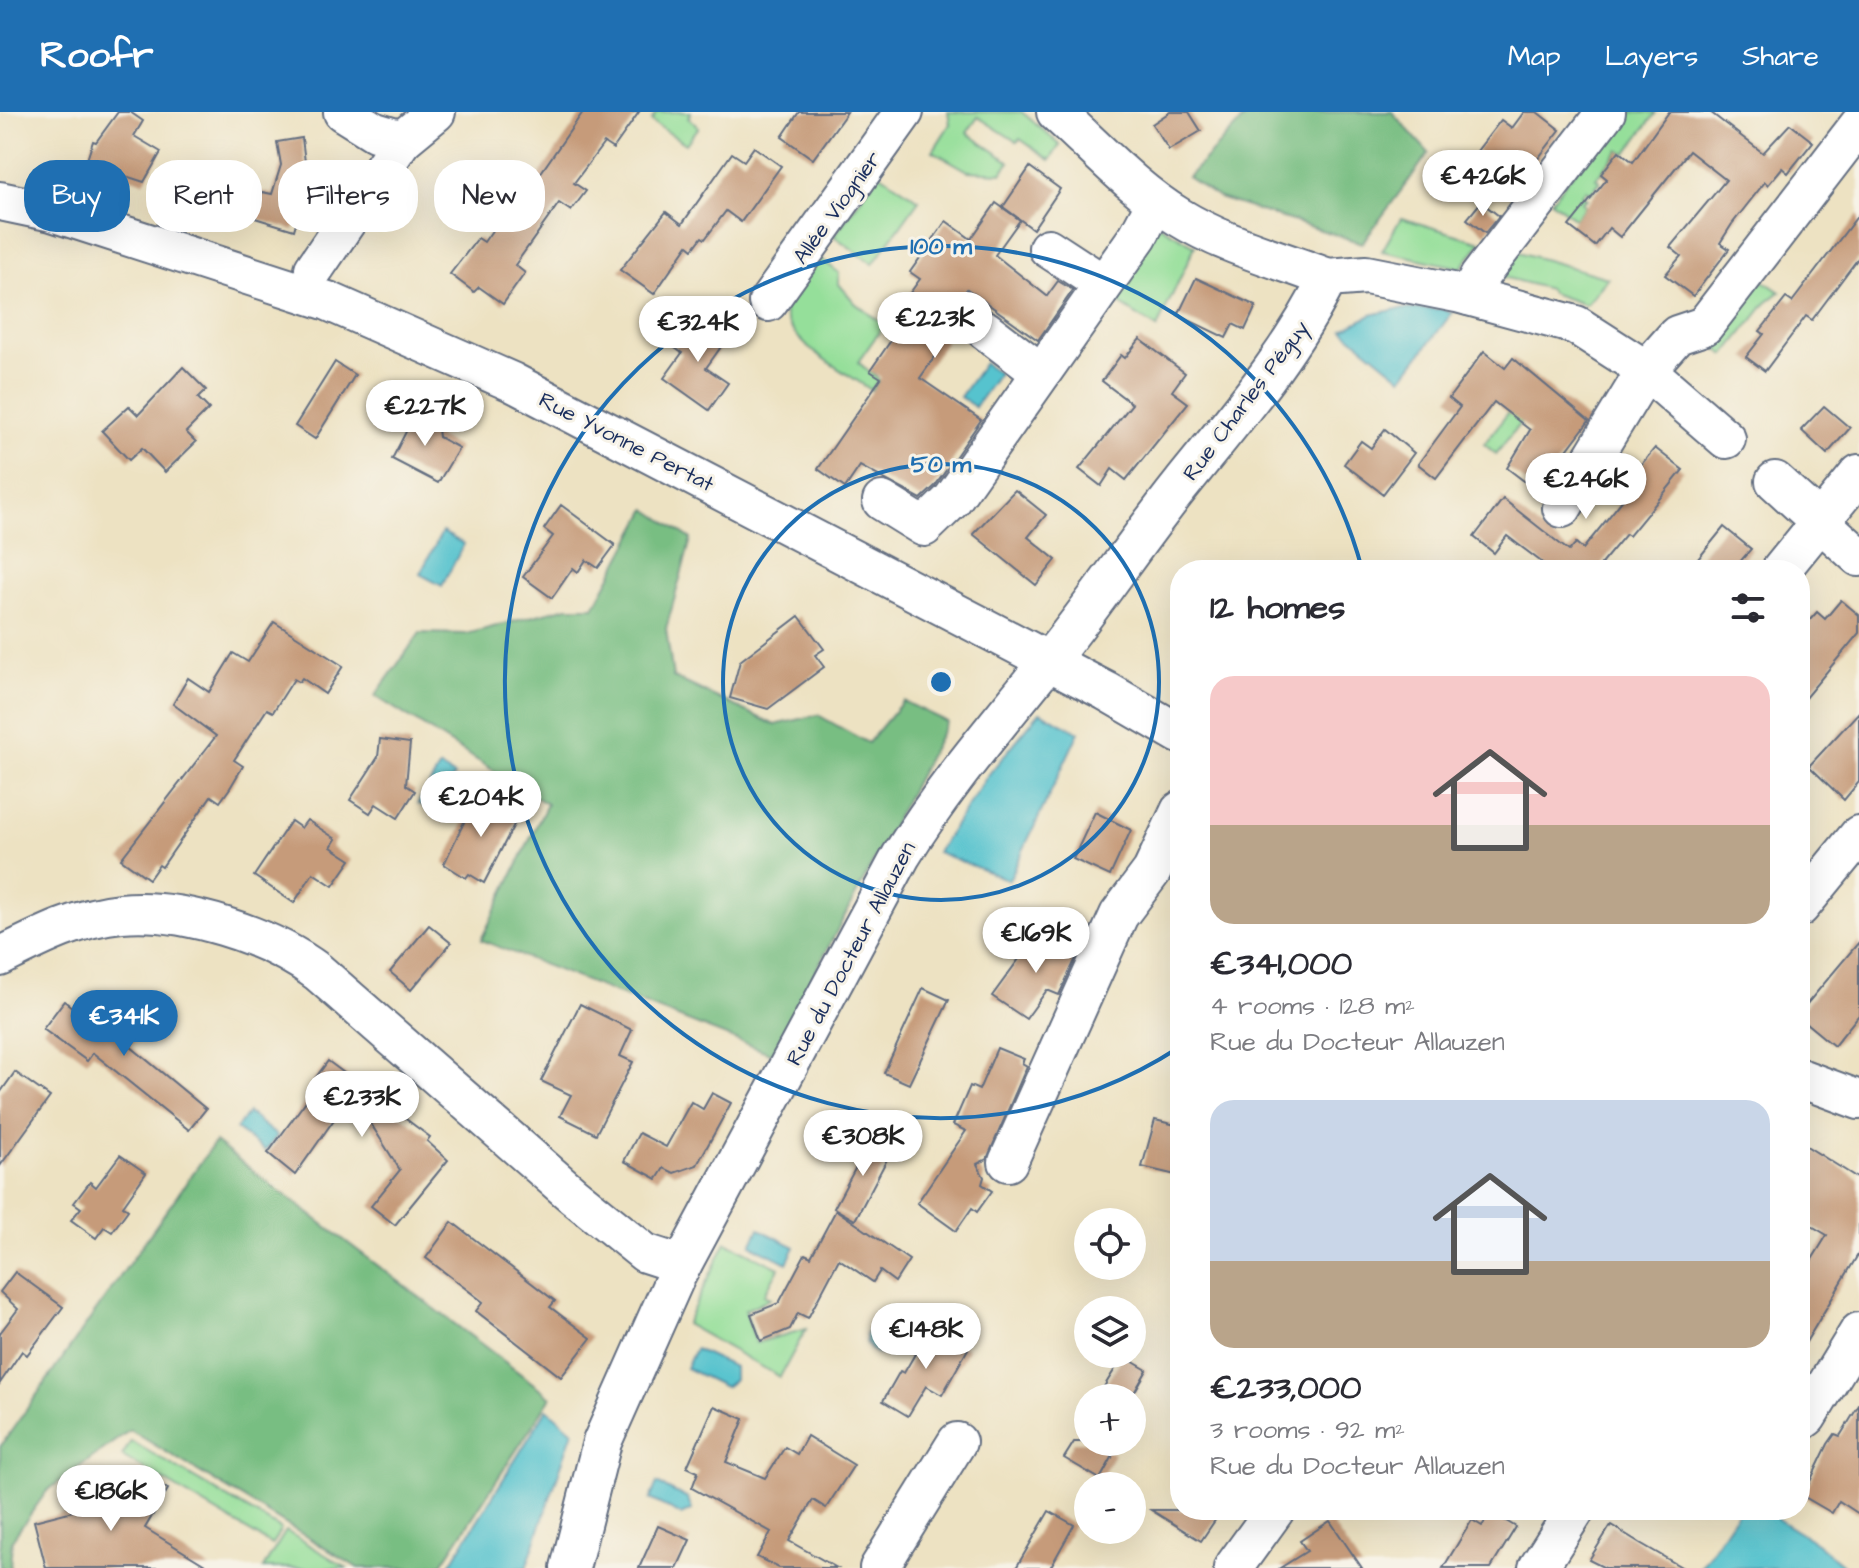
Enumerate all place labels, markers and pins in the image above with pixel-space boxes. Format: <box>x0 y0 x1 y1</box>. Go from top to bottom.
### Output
pin: €426K <box>1427 150 1539 218</box>
pin: €223K <box>879 292 991 360</box>
pin: €324K <box>642 296 754 364</box>
pin: €227K <box>369 380 481 448</box>
pin: €246K <box>1530 453 1642 521</box>
centre of rings <box>927 668 955 696</box>
pin: €204K <box>425 771 537 839</box>
pin: €169K <box>980 907 1092 975</box>
pin: €341K <box>68 990 180 1058</box>
pin: €233K <box>306 1071 418 1139</box>
pin: €308K <box>807 1110 919 1178</box>
pin: €148K <box>870 1303 982 1371</box>
pin: €186K <box>55 1465 167 1533</box>

